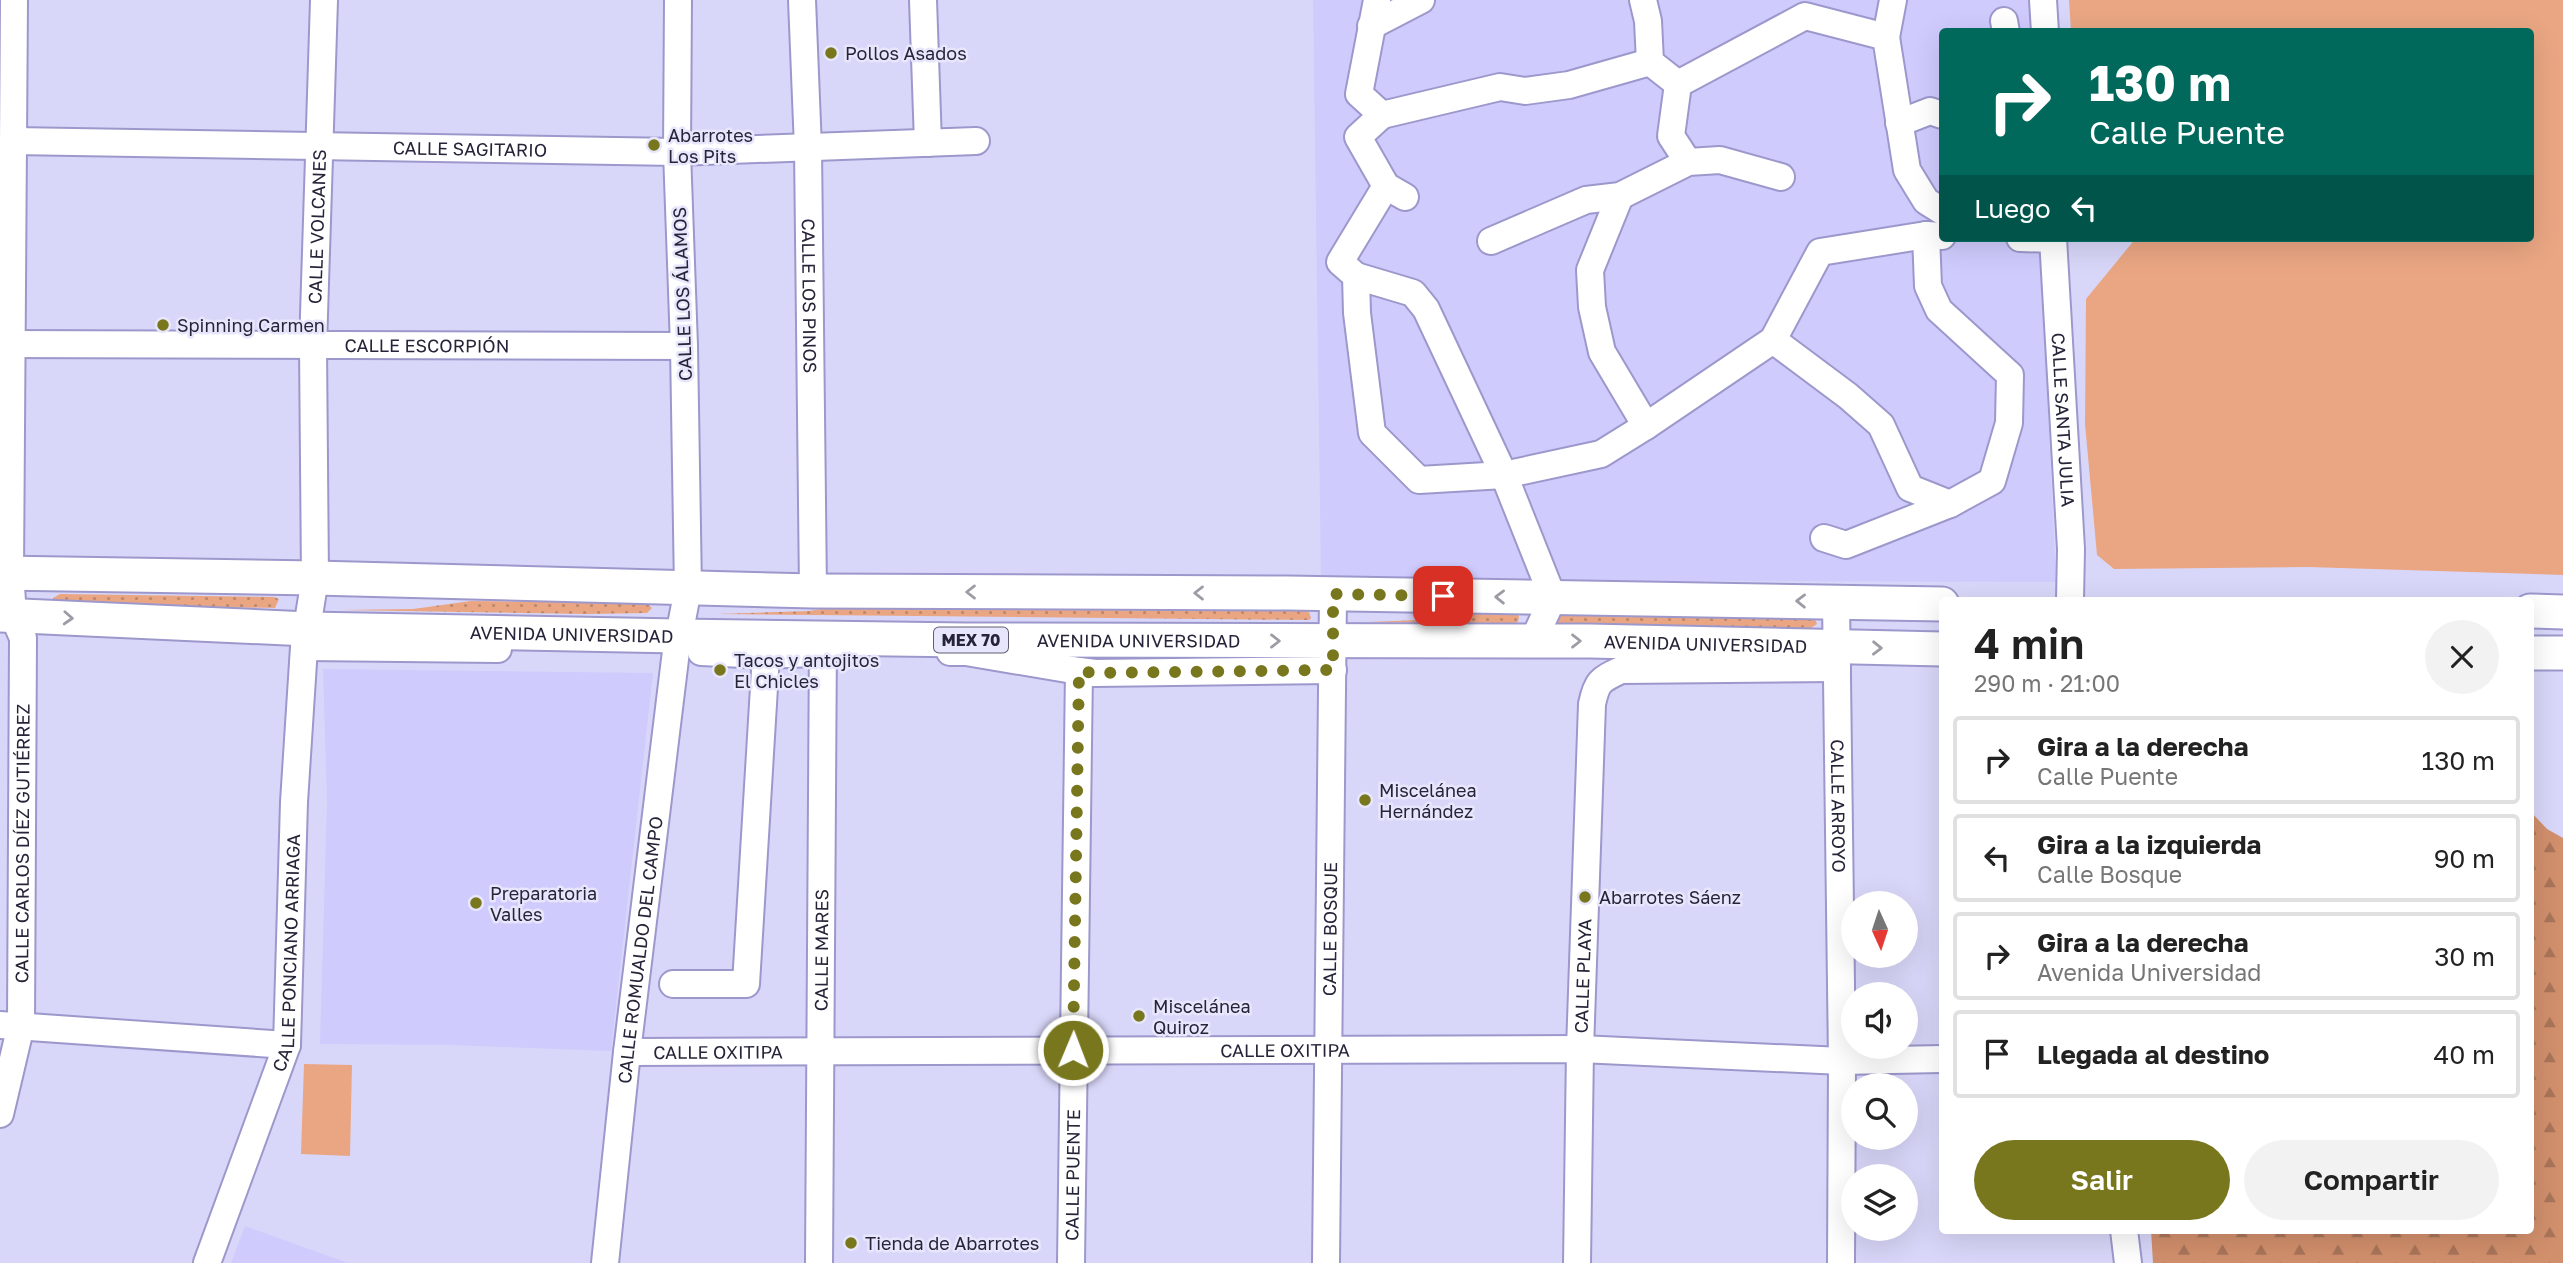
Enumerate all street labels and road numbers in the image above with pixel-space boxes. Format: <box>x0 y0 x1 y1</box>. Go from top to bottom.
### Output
street label: CALLE SAGITARIO <box>393 136 547 161</box>
street label: CALLE VOLCANES <box>303 149 330 304</box>
street label: CALLE LOS ÁLAMOS <box>668 207 696 381</box>
street label: CALLE LOS PINOS <box>798 218 822 373</box>
street label: CALLE SANTA JULIA <box>2047 332 2080 507</box>
street label: CALLE ESCORPIÓN <box>345 334 509 356</box>
street label: AVENIDA UNIVERSIDAD <box>470 621 674 647</box>
road number: MEX 70 <box>934 628 1008 652</box>
street label: AVENIDA UNIVERSIDAD <box>1037 629 1240 651</box>
street label: AVENIDA UNIVERSIDAD <box>1604 630 1808 657</box>
street label: CALLE CARLOS DÍEZ GUTIÉRREZ <box>10 704 34 983</box>
street label: CALLE ARROYO <box>1827 739 1851 873</box>
street label: CALLE ROMUALDO DEL CAMPO <box>613 815 667 1085</box>
street label: CALLE PONCIANO ARRIAGA <box>267 834 304 1075</box>
street label: CALLE BOSQUE <box>1318 862 1341 996</box>
street label: CALLE MARES <box>810 889 832 1011</box>
street label: CALLE PLAYA <box>1570 918 1596 1034</box>
street label: CALLE OXITIPA <box>1220 1039 1350 1061</box>
street label: CALLE OXITIPA <box>653 1041 783 1063</box>
street label: CALLE PUENTE <box>1060 1109 1084 1241</box>

